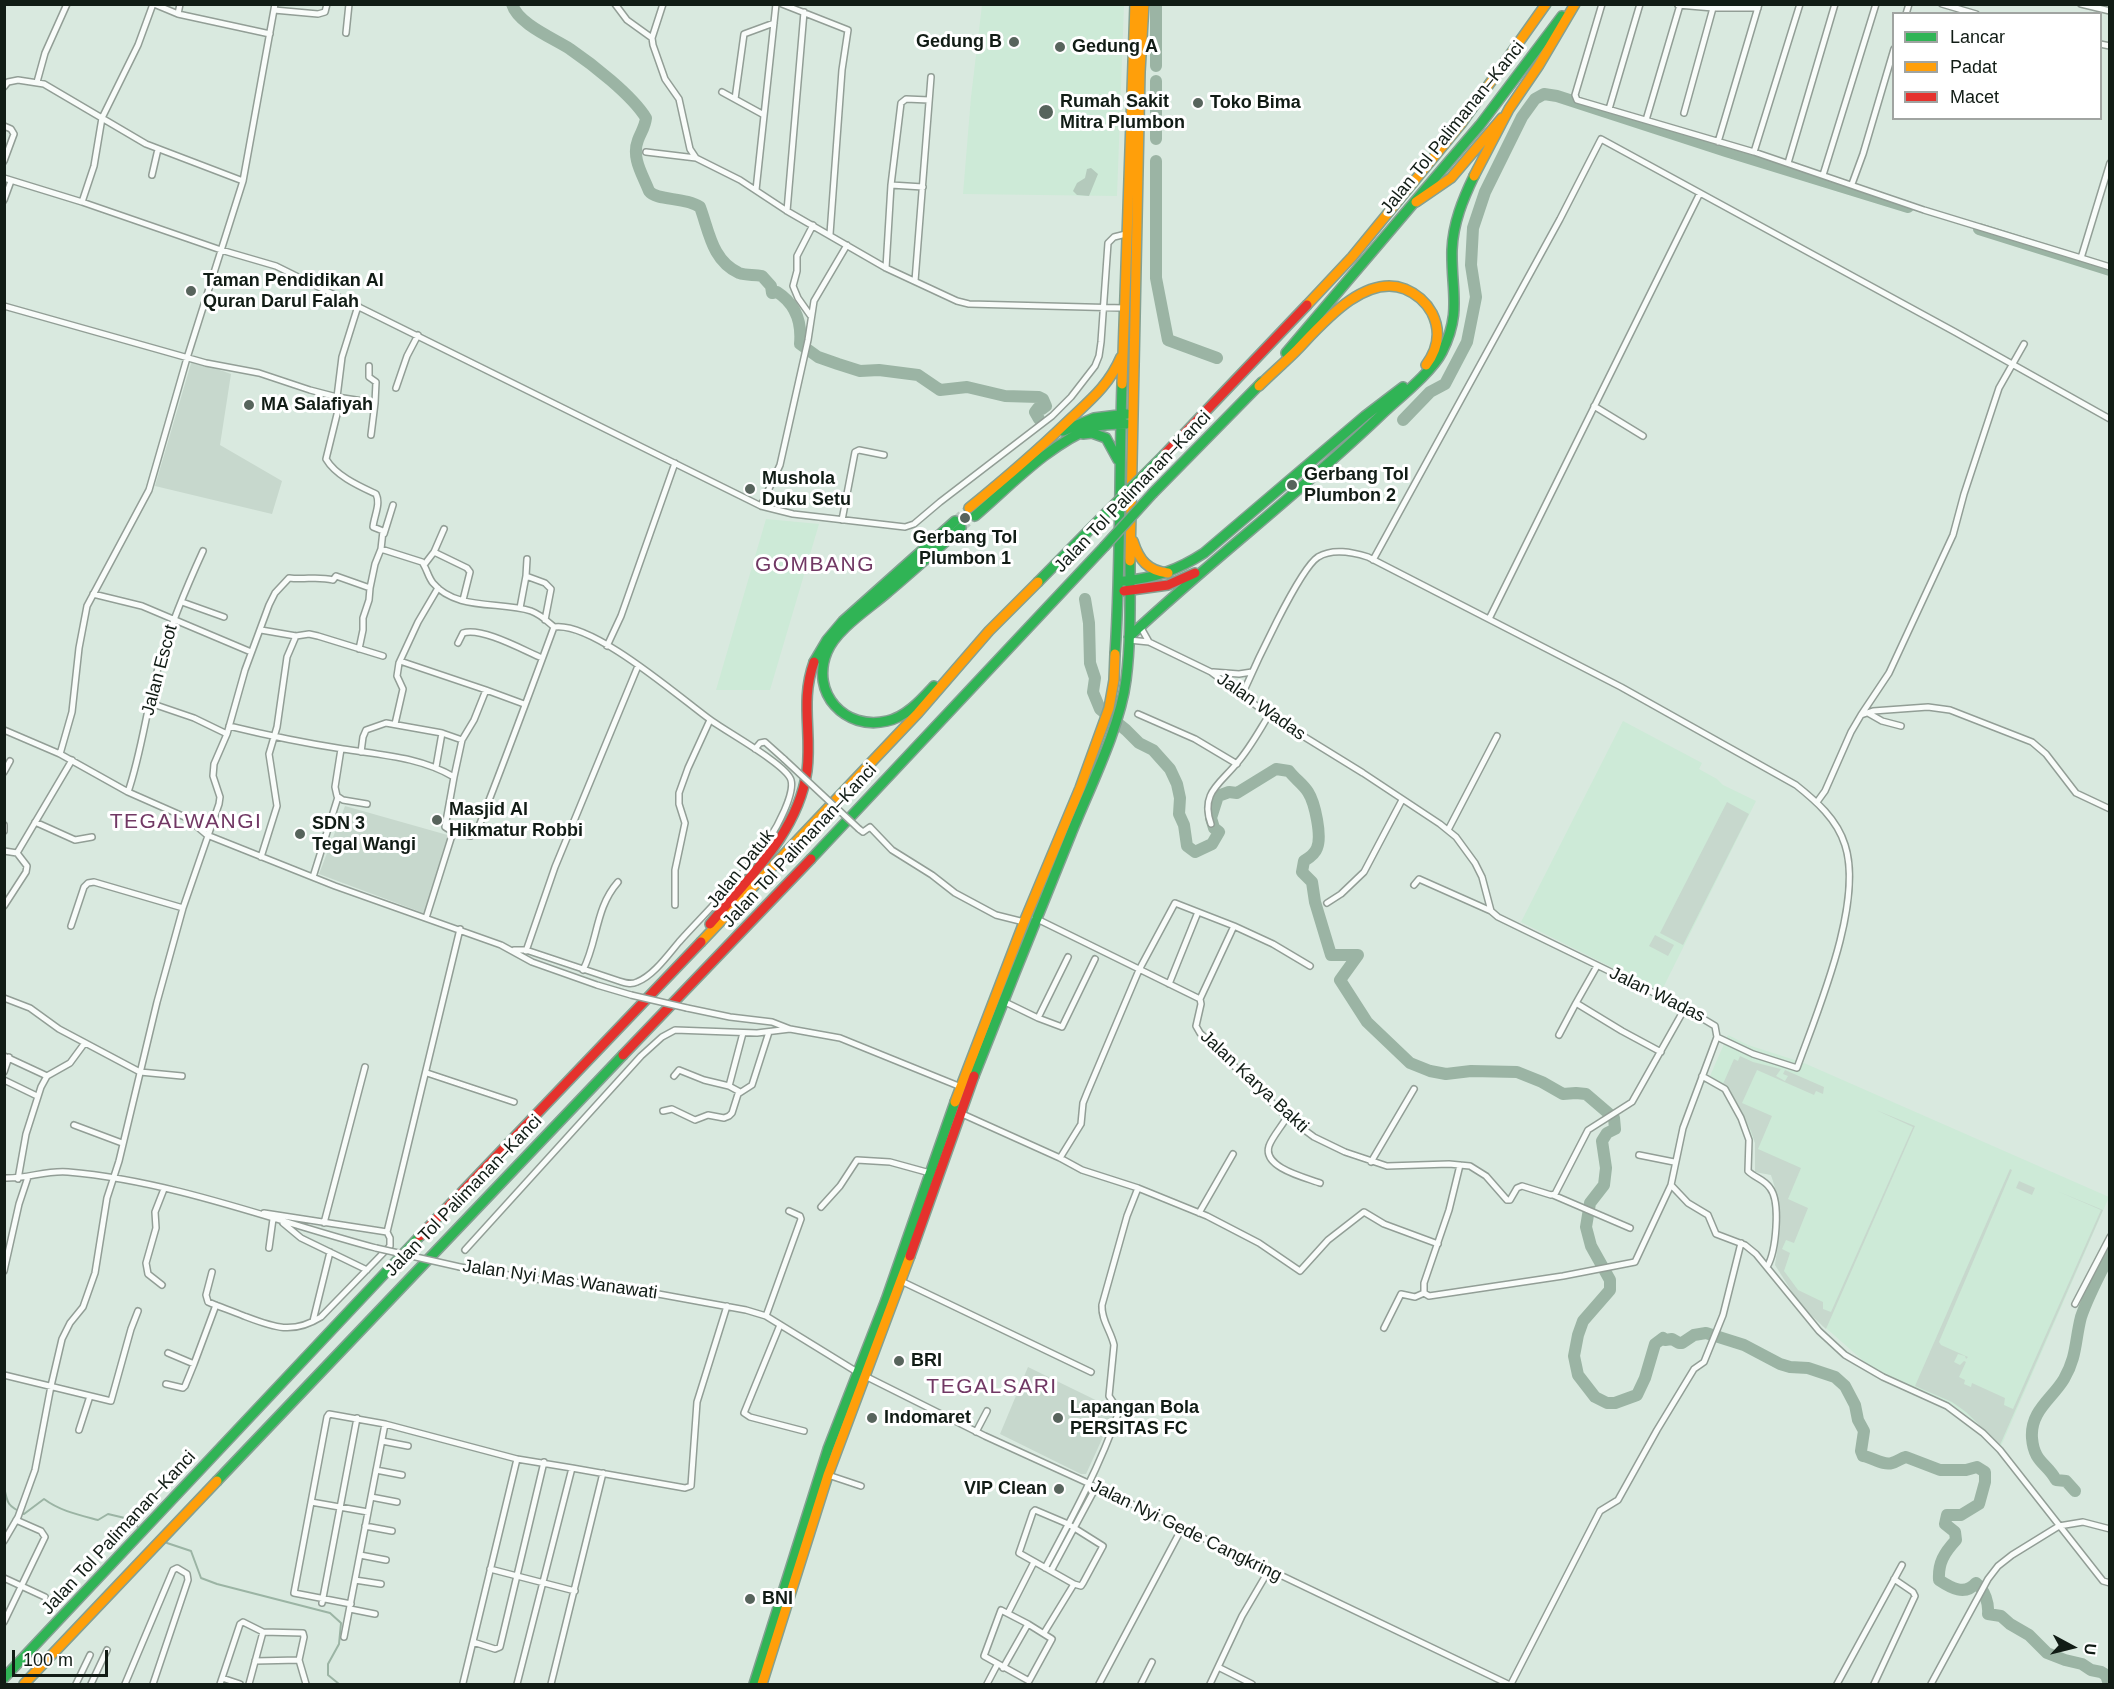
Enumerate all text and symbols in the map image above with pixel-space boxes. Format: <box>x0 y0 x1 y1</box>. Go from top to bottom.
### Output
legend <box>1892 12 2102 120</box>
text: Lancar <box>1950 27 2005 47</box>
place label: Gedung B <box>916 31 1002 53</box>
marker: Gedung B <box>1007 35 1021 49</box>
place label: Gedung A <box>1072 36 1158 58</box>
street label: Jalan Tol Palimanan–Kanci <box>1377 37 1529 219</box>
marker: Gedung A <box>1053 40 1067 54</box>
text: Padat <box>1950 57 1997 77</box>
text: Macet <box>1950 87 1999 107</box>
place label: Rumah Sakit Mitra Plumbon <box>1060 91 1185 134</box>
place label: Toko Bima <box>1210 92 1301 114</box>
marker: Toko Bima <box>1191 96 1205 110</box>
marker: Rumah Sakit Mitra Plumbon <box>1037 103 1055 121</box>
place label: Taman Pendidikan Al Quran Darul Falah <box>203 270 384 312</box>
marker: Taman Pendidikan Al Quran Darul Falah <box>184 284 198 298</box>
place label: MA Salafiyah <box>261 394 373 416</box>
marker: MA Salafiyah <box>242 398 256 412</box>
street label: Jalan Tol Palimanan–Kanci <box>1050 407 1216 577</box>
place label: Gerbang Tol Plumbon 2 <box>1304 464 1409 506</box>
place label: Mushola Duku Setu <box>762 468 851 510</box>
marker: Gerbang Tol Plumbon 2 <box>1285 478 1299 492</box>
marker: Mushola Duku Setu <box>743 482 757 496</box>
marker: Gerbang Tol Plumbon 1 <box>958 511 972 525</box>
place label: Gerbang Tol Plumbon 1 <box>913 527 1017 570</box>
district label: GOMBANG <box>755 552 875 578</box>
street label: Jalan Escot <box>138 622 182 718</box>
street label: Jalan Wadas <box>1212 669 1310 745</box>
street label: Jalan Tol Palimanan–Kanci <box>718 760 882 932</box>
place label: Masjid Al Hikmatur Robbi <box>449 799 583 842</box>
district label: TEGALWANGI <box>110 809 262 835</box>
place label: SDN 3 Tegal Wangi <box>312 813 416 856</box>
marker: Masjid Al Hikmatur Robbi <box>430 813 444 827</box>
street label: Jalan Datuk <box>703 825 779 913</box>
marker: SDN 3 Tegal Wangi <box>293 827 307 841</box>
street label: Jalan Wadas <box>1606 963 1708 1027</box>
street label: Jalan Karya Bakti <box>1195 1026 1313 1138</box>
street label: Jalan Tol Palimanan–Kanci <box>381 1111 547 1281</box>
street label: Jalan Nyi Mas Wanawati <box>461 1256 659 1304</box>
place label: BRI <box>911 1350 942 1372</box>
marker: BRI <box>892 1354 906 1368</box>
district label: TEGALSARI <box>926 1374 1058 1400</box>
place label: Lapangan Bola PERSITAS FC <box>1070 1397 1199 1440</box>
place label: Indomaret <box>884 1407 971 1429</box>
marker: Indomaret <box>865 1411 879 1425</box>
marker: Lapangan Bola PERSITAS FC <box>1051 1411 1065 1425</box>
street label: Jalan Tol Palimanan–Kanci <box>37 1447 201 1619</box>
street label: Jalan Nyi Gede Cangkring <box>1087 1475 1285 1587</box>
place label: VIP Clean <box>964 1478 1047 1500</box>
marker: VIP Clean <box>1052 1482 1066 1496</box>
place label: BNI <box>762 1588 793 1610</box>
marker: BNI <box>743 1592 757 1606</box>
north arrow <box>2042 1617 2102 1677</box>
scale bar <box>15 1638 111 1676</box>
text: U <box>2081 1642 2100 1656</box>
text: 100 m <box>23 1650 73 1670</box>

